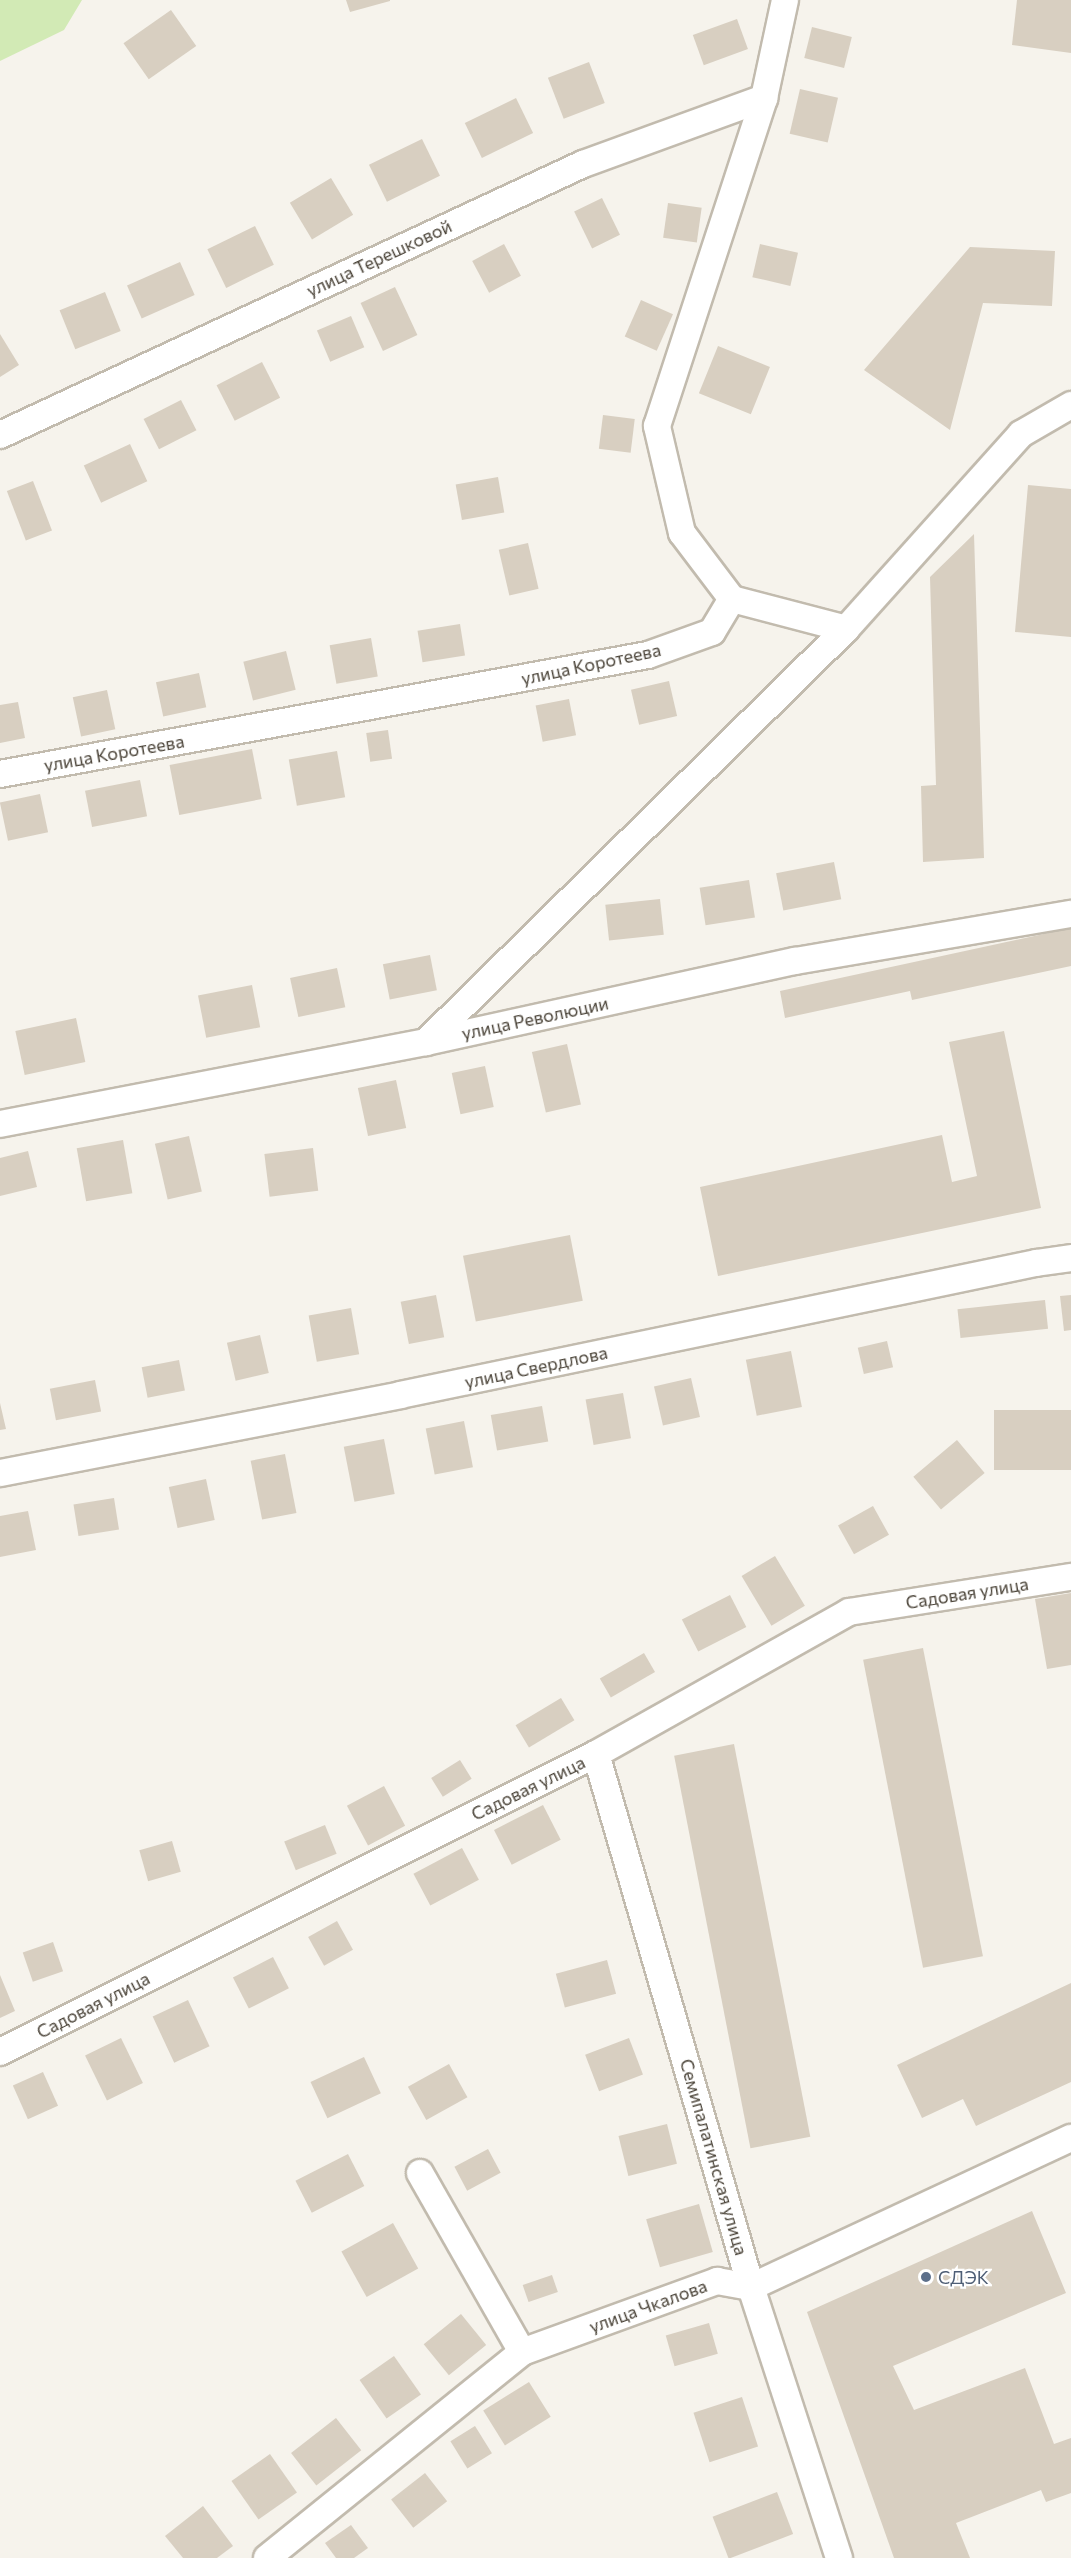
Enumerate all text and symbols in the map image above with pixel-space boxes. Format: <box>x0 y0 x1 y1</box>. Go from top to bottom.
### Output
street label: улица Терешковой <box>303 215 455 301</box>
street label: улица Коротеева <box>519 639 663 689</box>
street label: улица Коротеева <box>42 730 186 776</box>
street label: улица Революции <box>460 992 610 1044</box>
street label: улица Свердлова <box>463 1341 609 1393</box>
street label: Садовая улица <box>904 1573 1030 1613</box>
street label: Садовая улица <box>468 1751 588 1825</box>
street label: Садовая улица <box>33 1967 153 2043</box>
street label: Семипалатинская улица <box>676 2056 752 2258</box>
place label: СДЭК <box>938 2266 989 2288</box>
marker: СДЭК <box>919 2270 933 2284</box>
street label: улица Чкалова <box>586 2275 710 2337</box>

